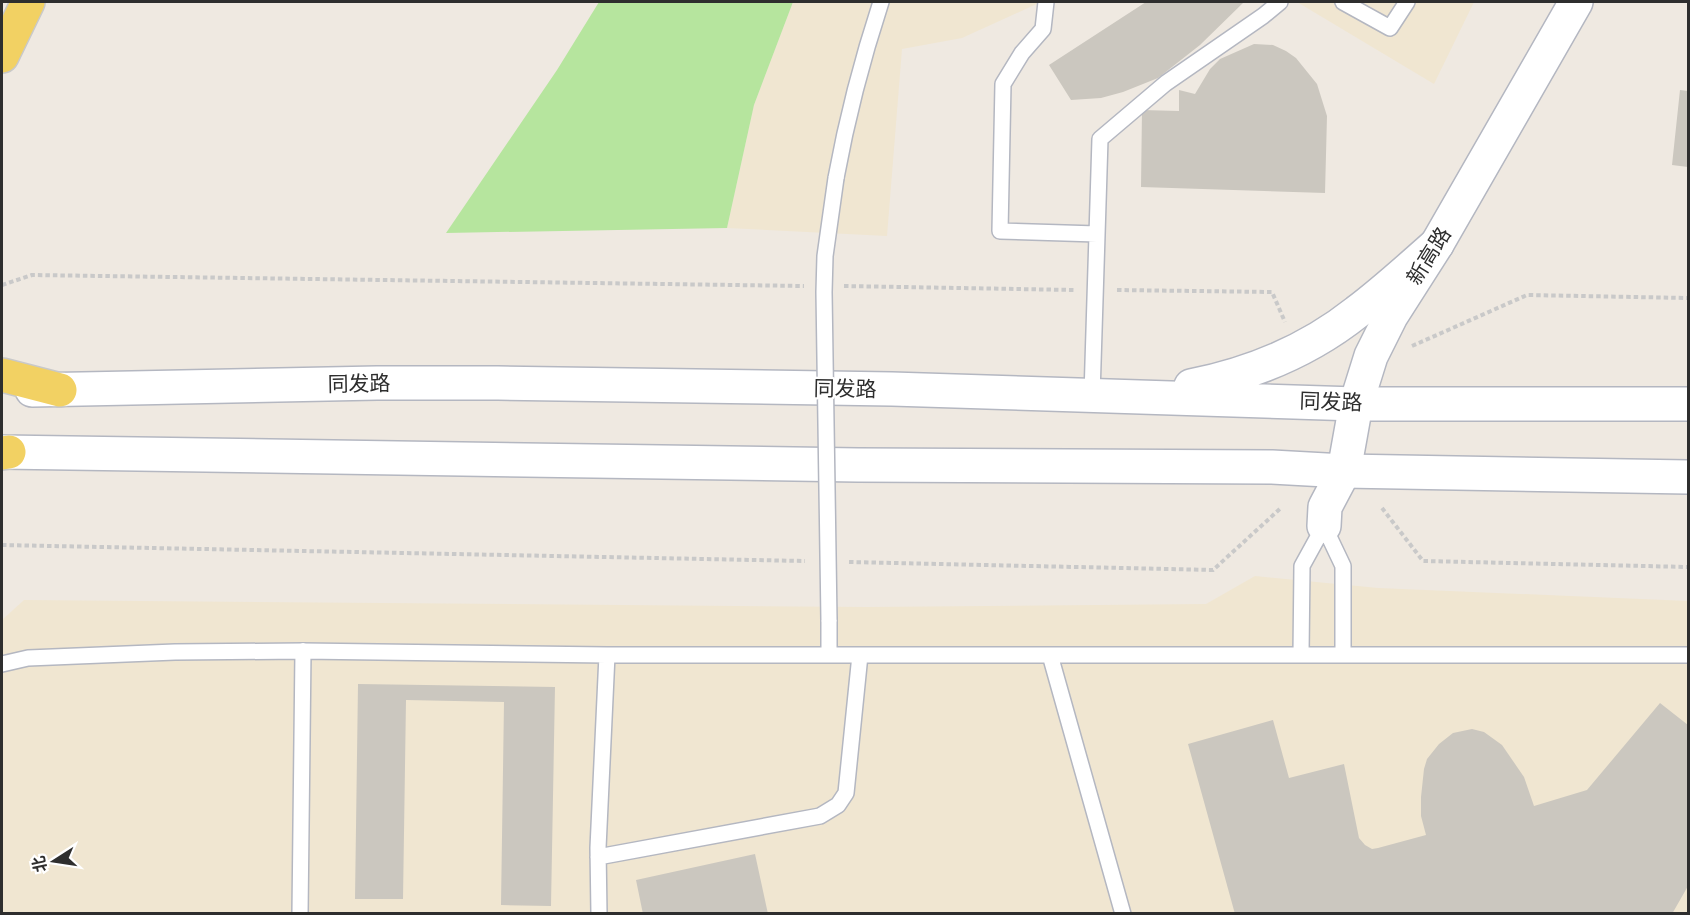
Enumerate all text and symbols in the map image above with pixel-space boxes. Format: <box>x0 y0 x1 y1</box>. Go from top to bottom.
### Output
street label: 新高路 <box>1401 222 1456 289</box>
street label: 同发路 <box>327 370 391 397</box>
street label: 同发路 <box>813 375 877 402</box>
street label: 同发路 <box>1299 388 1363 415</box>
north arrow <box>24 831 84 891</box>
text: 北 <box>29 854 51 874</box>

